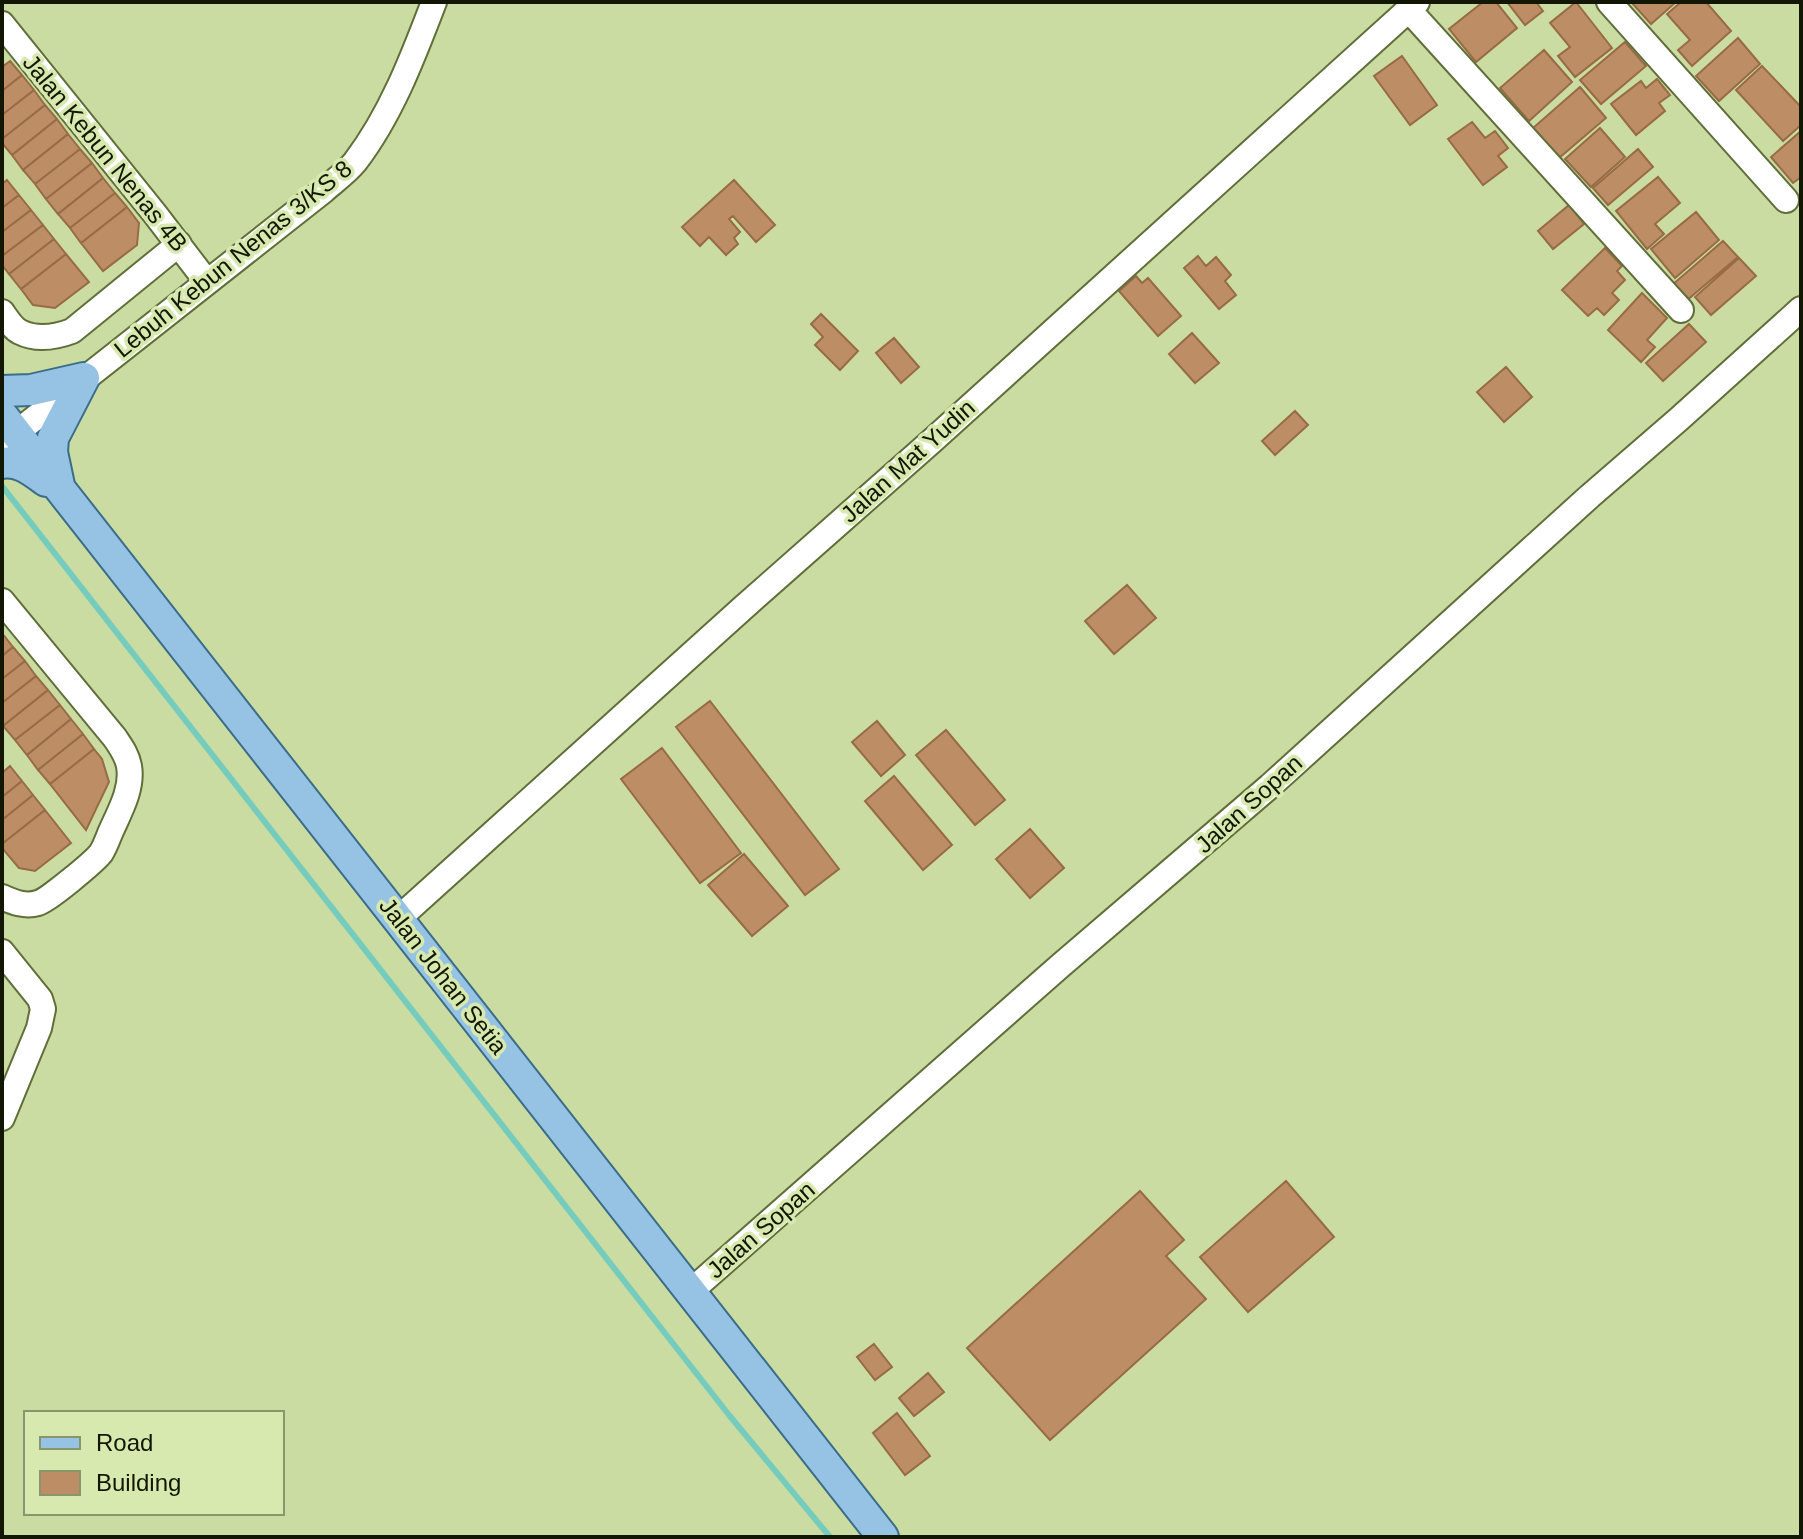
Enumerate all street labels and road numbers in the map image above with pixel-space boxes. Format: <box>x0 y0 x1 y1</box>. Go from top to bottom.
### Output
street label: Jalan Kebun Nenas 4B <box>18 49 193 257</box>
street label: Lebuh Kebun Nenas 3/KS 8 <box>109 154 357 363</box>
street label: Jalan Mat Yudin <box>835 394 980 528</box>
street label: Jalan Sopan <box>1190 749 1307 858</box>
street label: Jalan Johan Setia <box>374 892 513 1060</box>
street label: Jalan Sopan <box>701 1176 820 1284</box>

